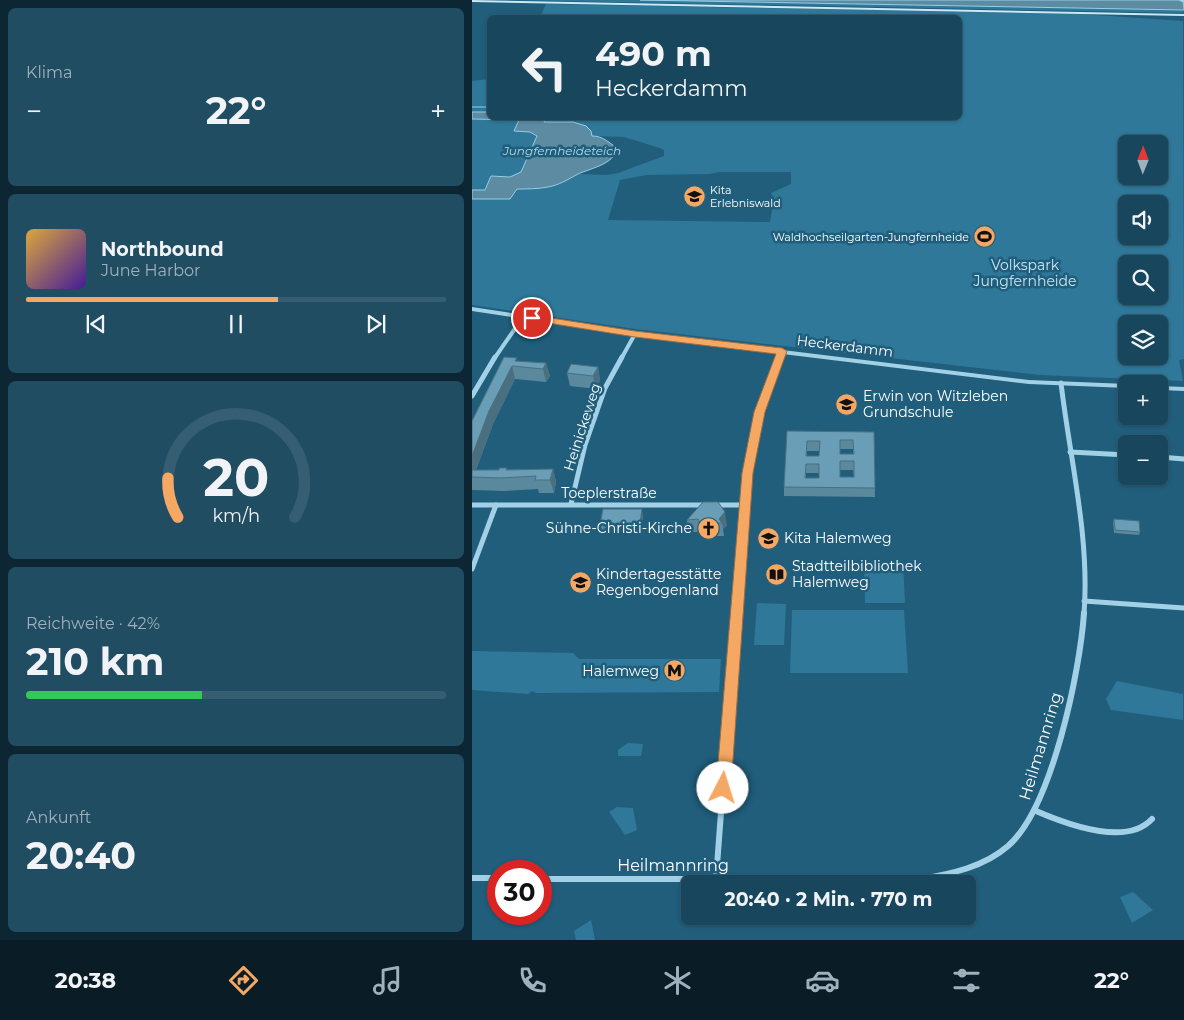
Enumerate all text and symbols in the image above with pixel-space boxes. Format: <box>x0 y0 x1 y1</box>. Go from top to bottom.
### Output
text: 490 m <box>595 32 712 75</box>
icon: left <box>512 35 577 100</box>
text: Klima <box>26 63 72 82</box>
text: Heckerdamm <box>595 75 748 102</box>
text: 22° <box>206 87 266 134</box>
text: − <box>26 94 42 128</box>
text: + <box>430 94 446 128</box>
north arrow <box>1118 135 1168 185</box>
map controls <box>1118 135 1168 485</box>
water label: Jungfernheideteich <box>502 143 621 158</box>
place label: Kita Erlebniswald <box>710 183 781 210</box>
school or university icon: Kita Erlebniswald <box>682 184 706 208</box>
button: sound <box>1118 195 1168 245</box>
sports icon: Waldhochseilgarten-Jungfernheide <box>973 225 997 249</box>
place label: Waldhochseilgarten-Jungfernheide <box>773 230 969 244</box>
text: Northbound <box>101 238 224 261</box>
button: search <box>1118 255 1168 305</box>
park label: Volkspark Jungfernheide <box>972 256 1077 290</box>
text: June Harbor <box>101 261 200 280</box>
pin <box>511 297 553 339</box>
icon: arrive <box>518 304 546 332</box>
icon: previous <box>82 310 110 338</box>
icon: pause <box>222 310 250 338</box>
icon: next <box>362 310 390 338</box>
button: layers <box>1118 315 1168 365</box>
street label: Heckerdamm <box>796 331 894 361</box>
button: + <box>1118 375 1168 425</box>
street label: Heinickeweg <box>559 381 605 473</box>
place label: Erwin von Witzleben Grundschule <box>863 387 1008 421</box>
school or university icon: Erwin von Witzleben Grundschule <box>835 392 859 416</box>
button: − <box>1118 435 1168 485</box>
text: 20 <box>203 446 269 509</box>
street label: Toeplerstraße <box>561 484 657 502</box>
text: km/h <box>212 505 260 526</box>
church icon: Sühne-Christi-Kirche <box>696 516 720 540</box>
place label: Sühne-Christi-Kirche <box>546 519 692 537</box>
school or university icon: Kita Halemweg <box>756 526 780 550</box>
place label: Kita Halemweg <box>784 529 892 547</box>
place label: Stadtteilbibliothek Halemweg <box>792 557 922 591</box>
library icon: Stadtteilbibliothek Halemweg <box>764 562 788 586</box>
place label: Kindertagesstätte Regenbogenland <box>596 565 721 599</box>
school or university icon: Kindertagesstätte Regenbogenland <box>568 570 592 594</box>
text: Reichweite · 42% <box>26 614 160 633</box>
text: 210 km <box>26 638 165 685</box>
metro station icon: Halemweg <box>663 659 687 683</box>
place label: Halemweg <box>582 662 659 680</box>
street label: Heilmannring <box>1015 690 1066 802</box>
position arrow <box>696 761 748 813</box>
text: Ankunft <box>26 808 91 827</box>
text: 20:40 <box>26 832 136 879</box>
street label: Heilmannring <box>617 856 729 875</box>
speed limit sign: 30 <box>487 860 552 925</box>
text: 20:40 · 2 Min. · 770 m <box>724 888 933 911</box>
icon: directions <box>226 963 261 998</box>
icon: music <box>370 963 405 998</box>
icon: phone <box>515 963 550 998</box>
icon: climate <box>660 963 695 998</box>
icon: car <box>805 963 840 998</box>
icon: filters <box>949 963 984 998</box>
text: 20:38 <box>55 967 116 994</box>
text: 22° <box>1094 967 1129 994</box>

